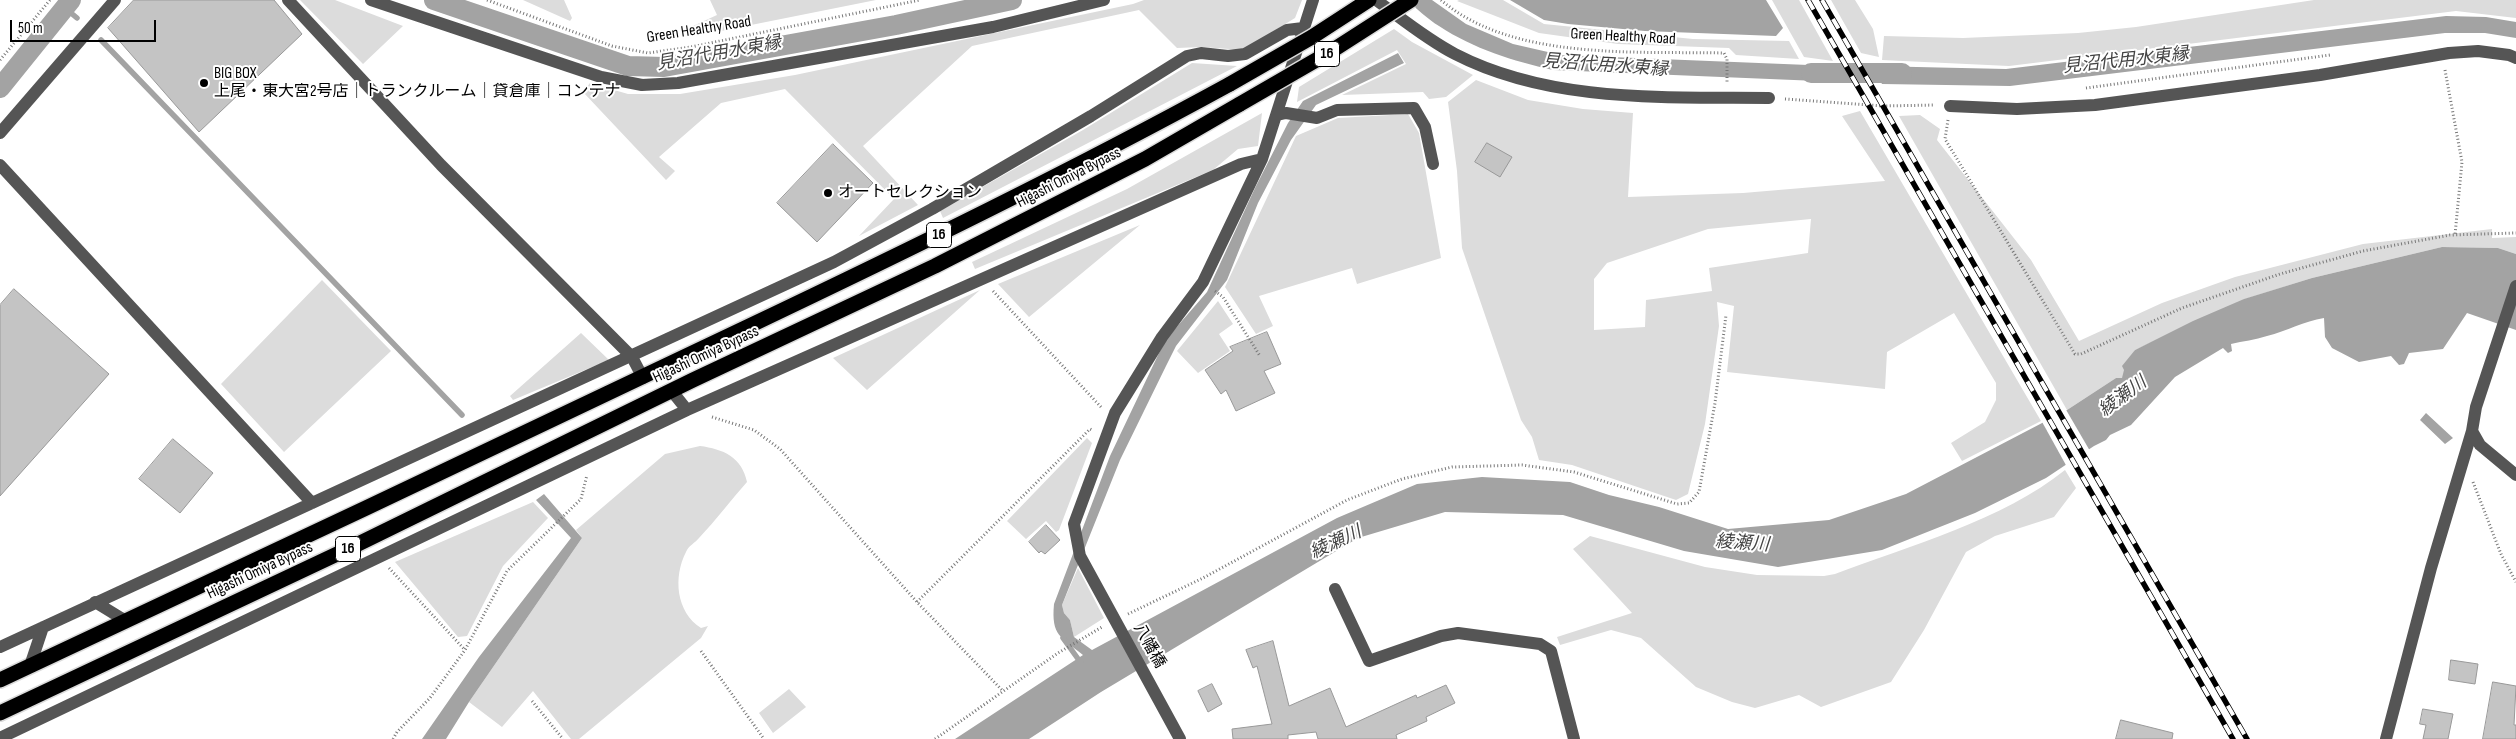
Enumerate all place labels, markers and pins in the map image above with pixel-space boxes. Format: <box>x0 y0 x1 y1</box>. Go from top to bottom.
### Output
place label: BIG BOX 上尾・東大宮2号店｜トランクルーム｜貸倉庫｜コンテナ <box>214 64 621 102</box>
marker: BIG BOX 上尾・東大宮2号店｜トランクルーム｜貸倉庫｜コンテナ <box>198 77 210 89</box>
place label: オートセレクション <box>838 183 982 203</box>
marker: オートセレクション <box>822 187 834 199</box>

